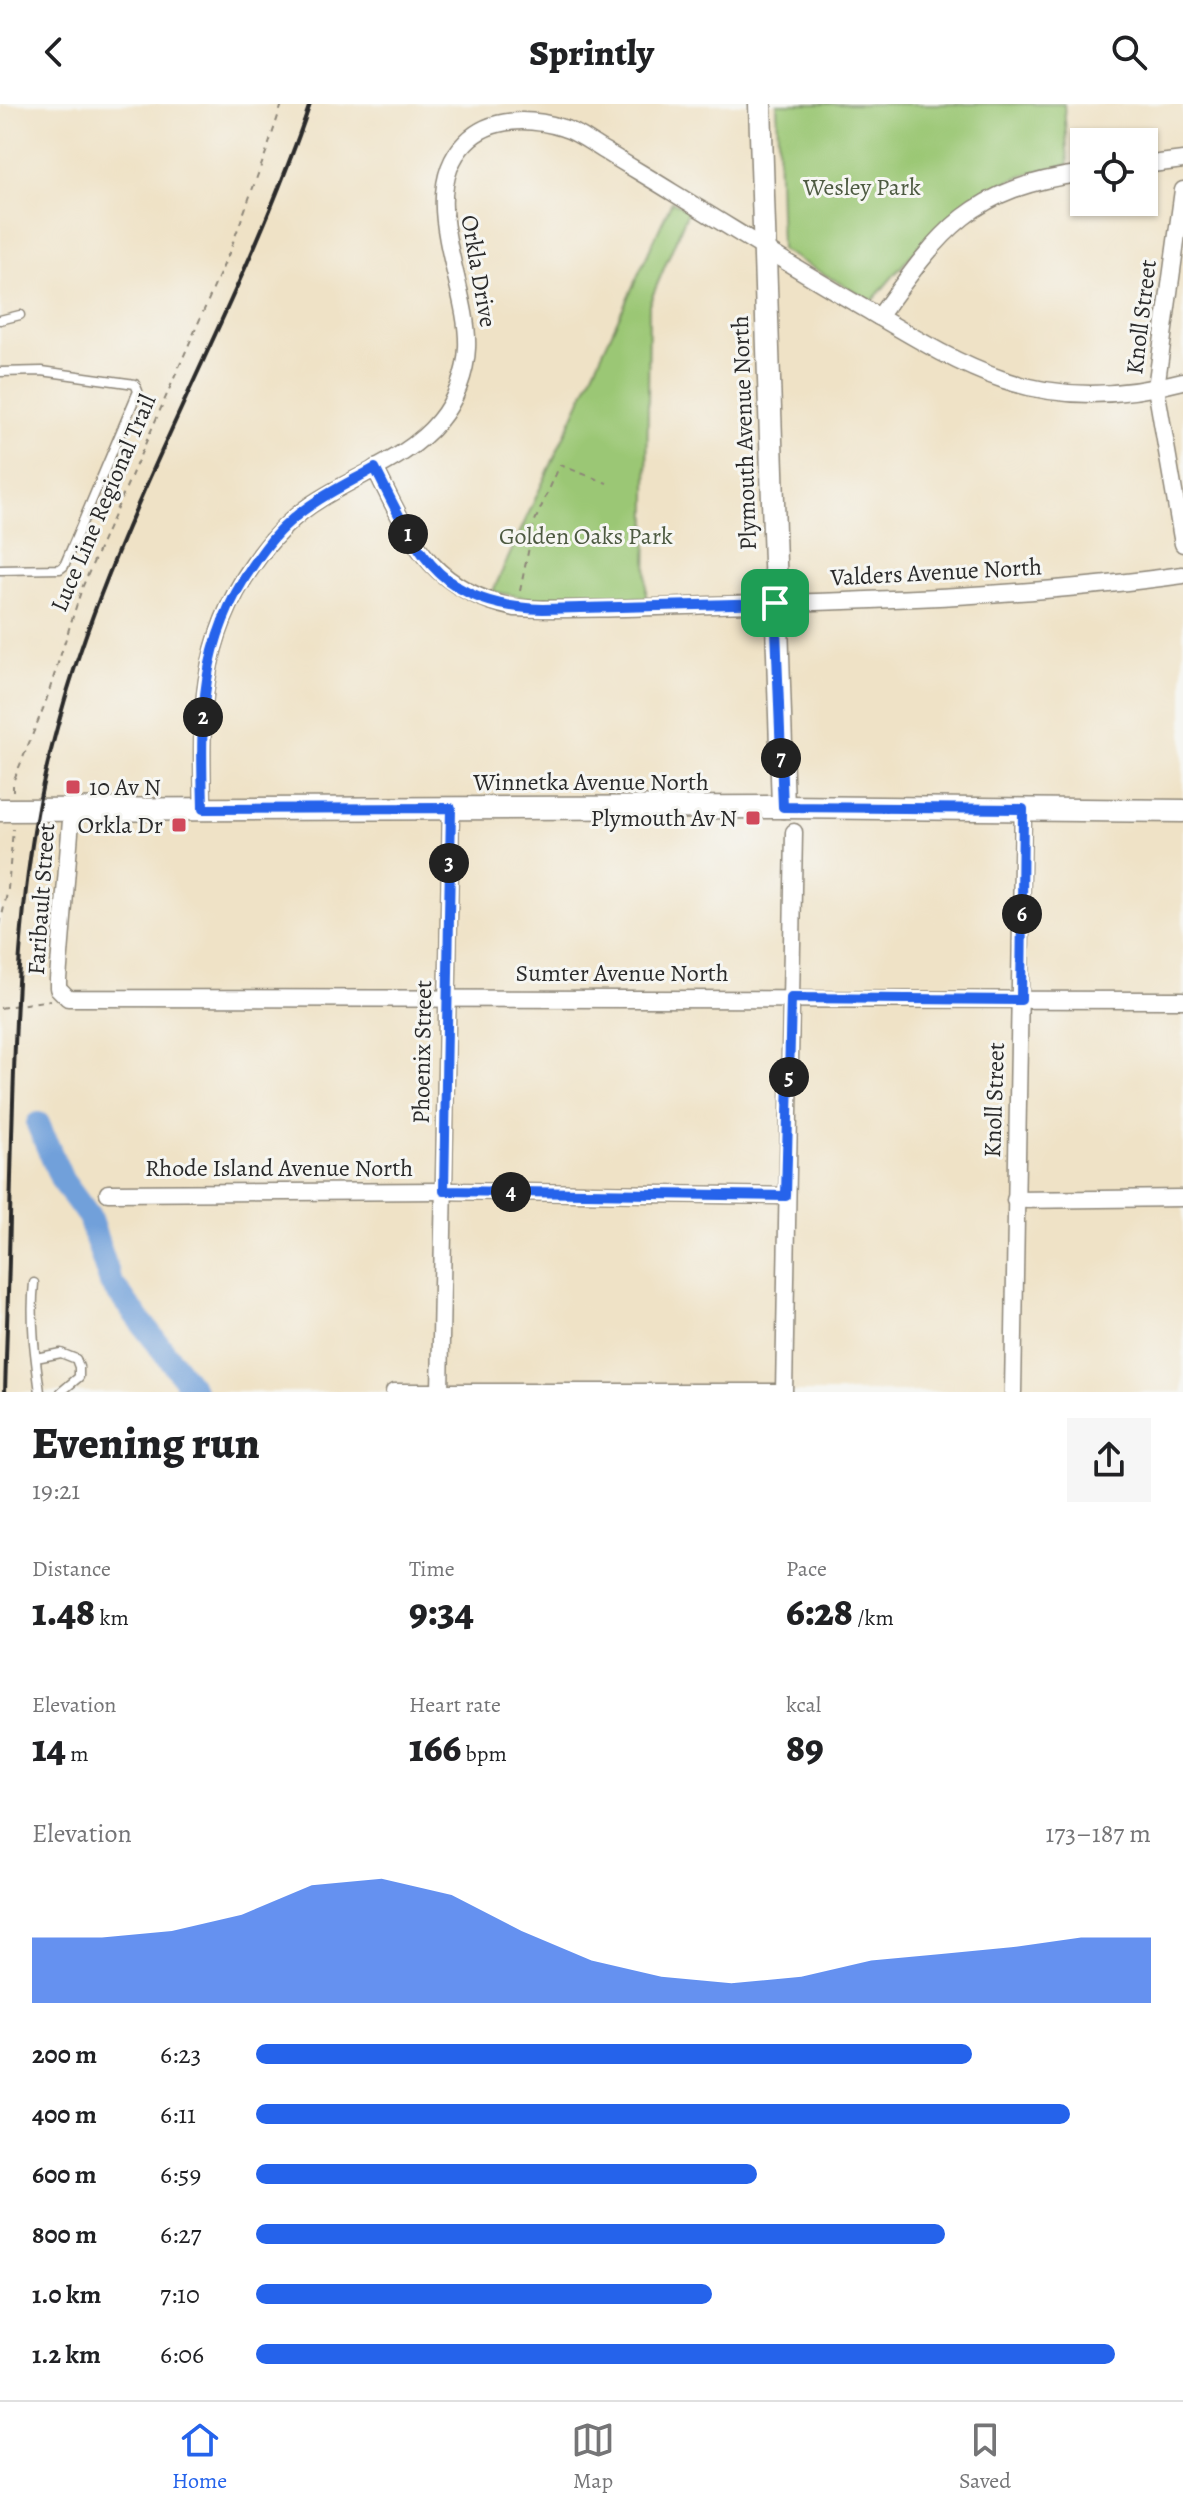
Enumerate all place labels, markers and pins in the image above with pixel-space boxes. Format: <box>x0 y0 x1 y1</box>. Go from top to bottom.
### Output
pin: 1 <box>388 514 428 554</box>
pin <box>741 569 809 637</box>
pin: 2 <box>183 697 223 737</box>
pin: 7 <box>761 738 801 778</box>
place label: 10 Av N <box>89 771 161 803</box>
marker: 10 Av N <box>64 778 82 796</box>
place label: Plymouth Av N <box>591 802 737 834</box>
place label: Orkla Dr <box>77 809 163 841</box>
marker: Plymouth Av N <box>744 809 762 827</box>
marker: Orkla Dr <box>170 816 188 834</box>
pin: 3 <box>429 843 469 883</box>
pin: 6 <box>1002 894 1042 934</box>
pin: 5 <box>769 1057 809 1097</box>
pin: 4 <box>491 1172 531 1212</box>

